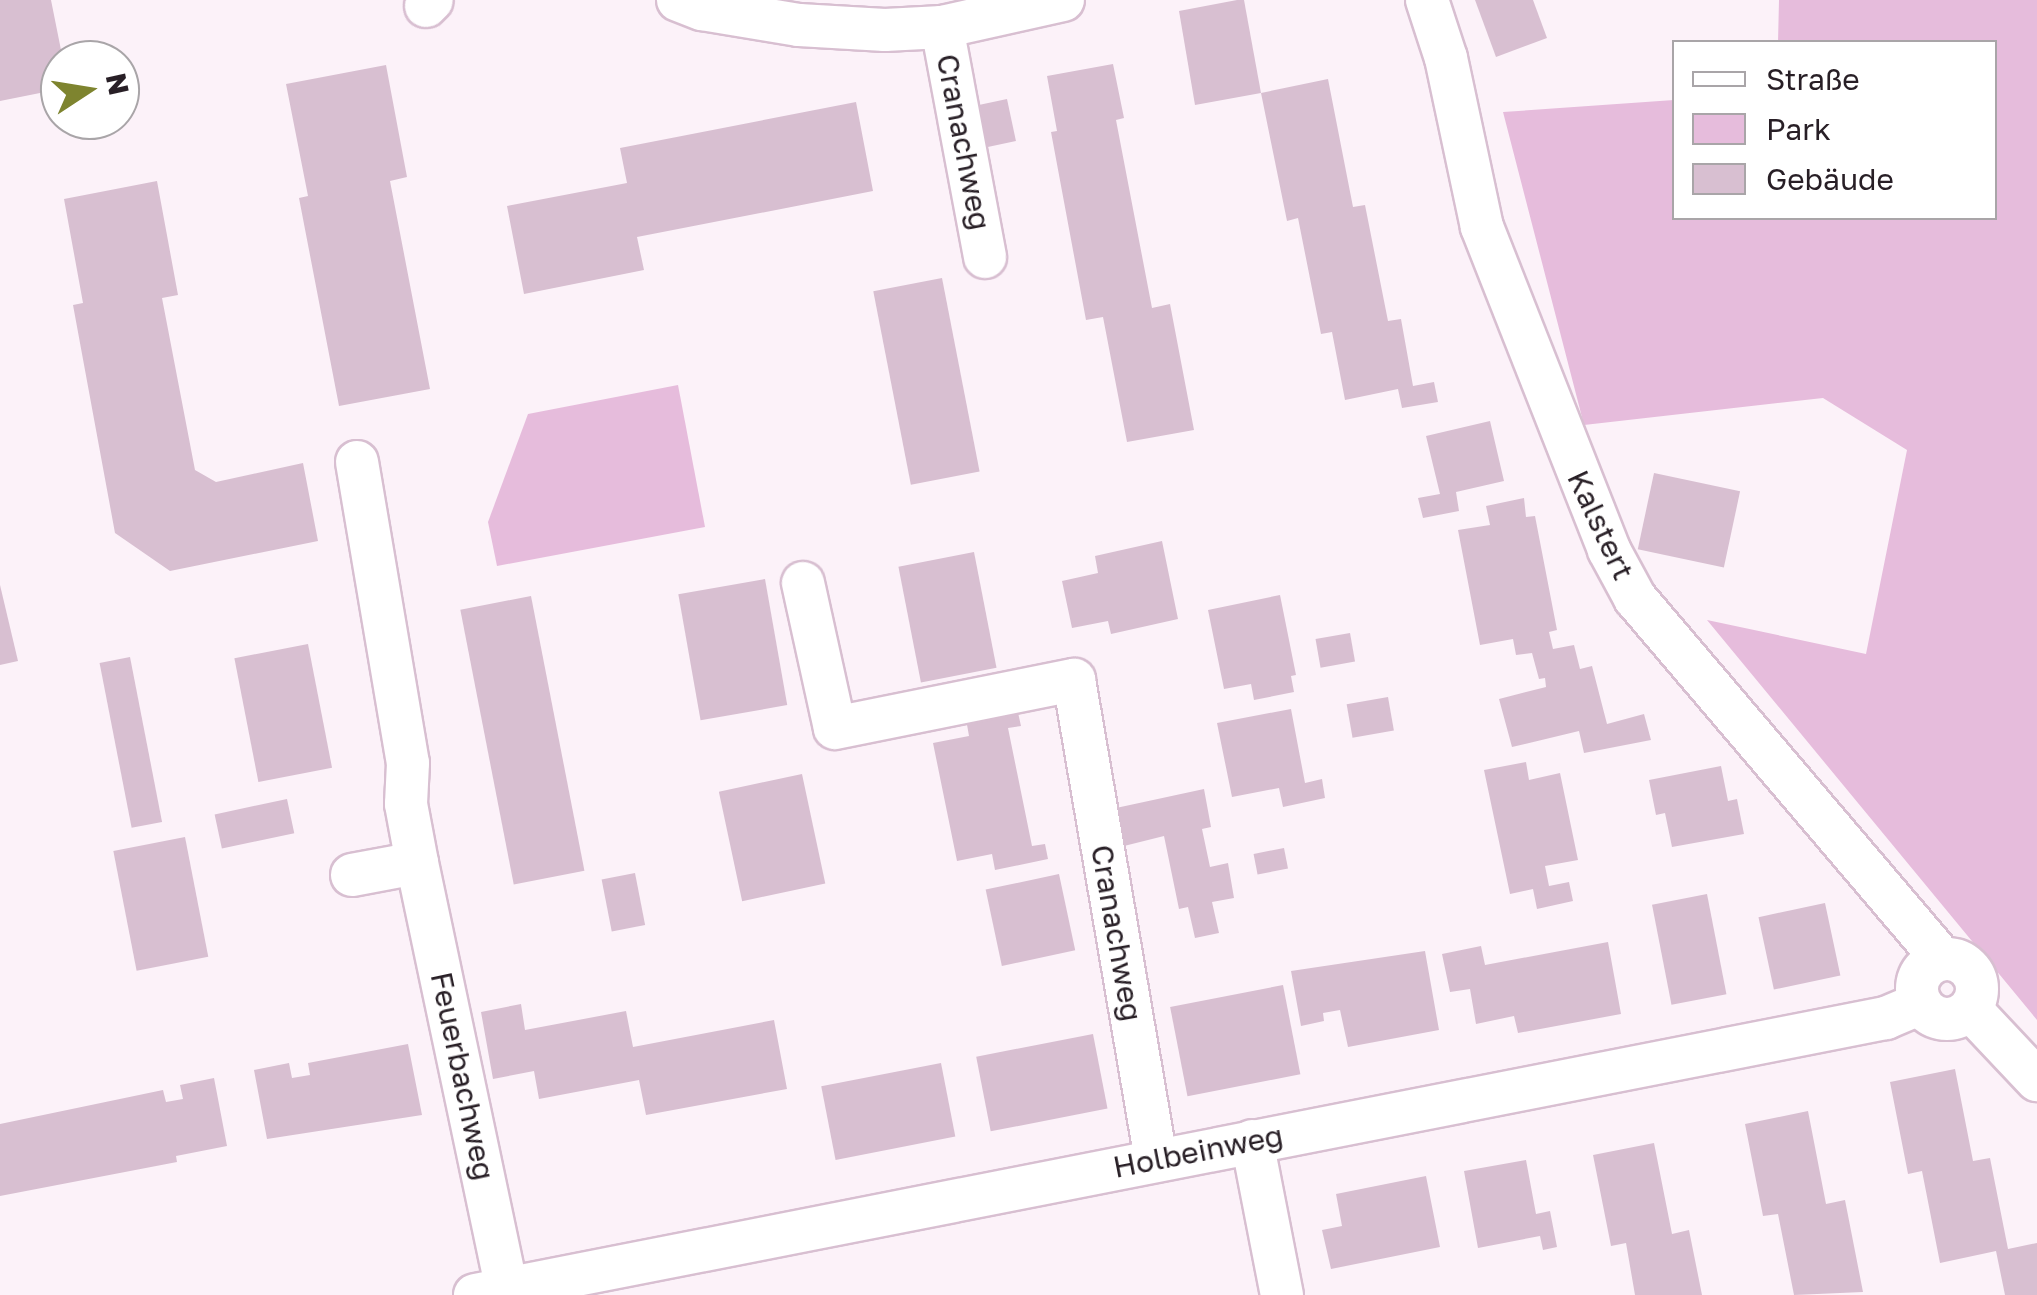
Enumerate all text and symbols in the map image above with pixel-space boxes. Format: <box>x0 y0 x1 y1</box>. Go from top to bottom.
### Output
north arrow <box>40 40 140 140</box>
legend <box>1672 40 1997 220</box>
street label: Cranachweg <box>929 51 999 233</box>
text: Straße <box>1766 61 1860 97</box>
text: N <box>100 70 136 98</box>
text: Park <box>1766 111 1831 147</box>
text: Gebäude <box>1766 161 1894 197</box>
street label: Kalstert <box>1560 465 1642 585</box>
street label: Cranachweg <box>1084 842 1150 1024</box>
street label: Feuerbachweg <box>423 969 503 1183</box>
street label: Holbeinweg <box>1110 1117 1286 1185</box>

